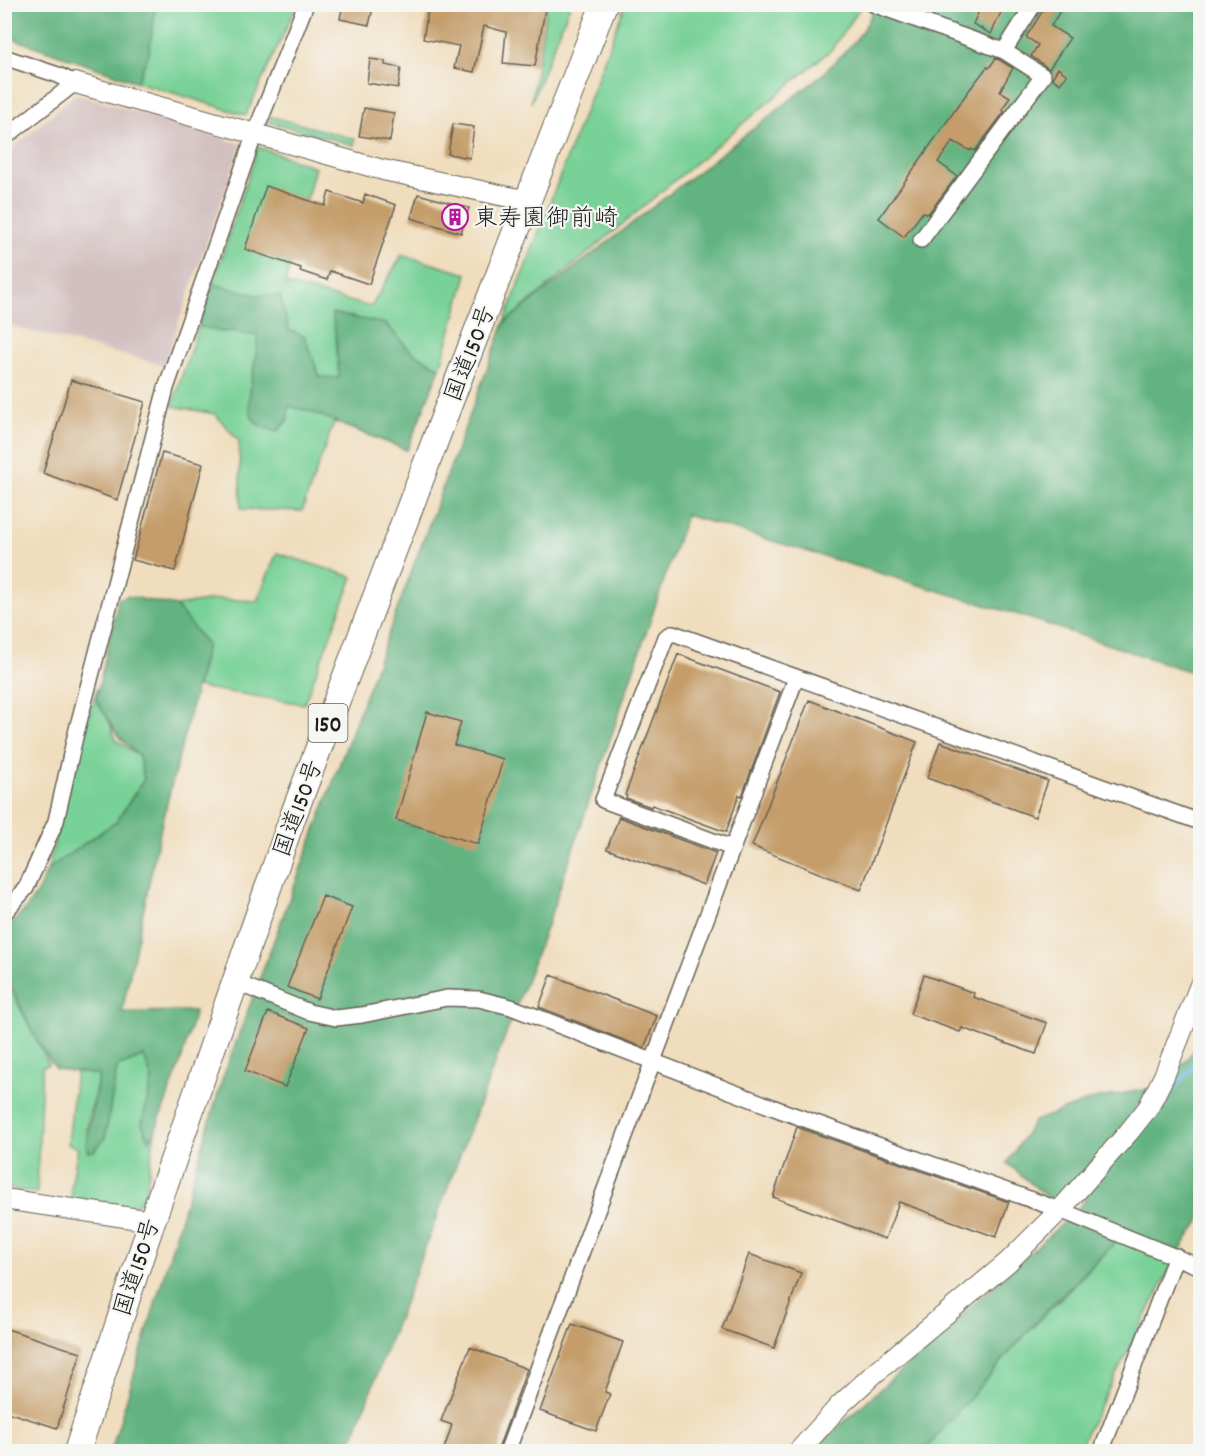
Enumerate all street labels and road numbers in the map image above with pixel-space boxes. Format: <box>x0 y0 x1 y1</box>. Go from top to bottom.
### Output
street label: 国道150号 <box>438 301 506 408</box>
road number: 150 <box>308 704 348 742</box>
street label: 国道150号 <box>266 756 333 863</box>
street label: 国道150号 <box>107 1214 171 1321</box>

